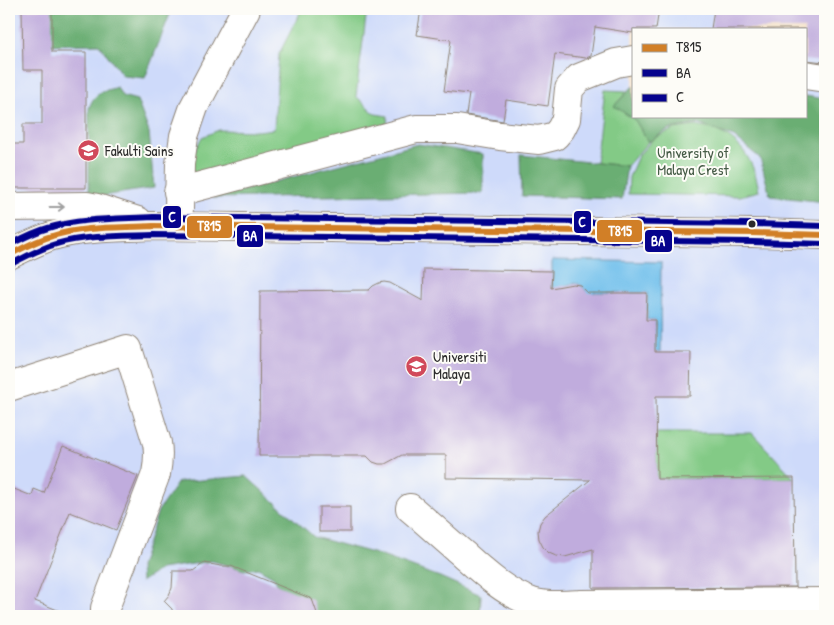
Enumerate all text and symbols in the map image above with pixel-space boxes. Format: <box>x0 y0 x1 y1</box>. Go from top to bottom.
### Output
legend <box>632 28 806 118</box>
text: T815 <box>676 36 702 57</box>
text: BA <box>676 62 692 83</box>
text: C <box>676 86 684 107</box>
school or university icon: Fakulti Sains <box>77 139 101 163</box>
place label: Fakulti Sains <box>104 140 174 161</box>
park label: University of Malaya Crest <box>657 142 729 180</box>
one-way arrow <box>49 202 65 212</box>
line badge: C <box>162 205 182 229</box>
text: C <box>168 207 176 226</box>
line badge: C <box>573 210 592 234</box>
text: C <box>578 212 586 231</box>
line badge: T815 <box>186 215 233 239</box>
text: T815 <box>196 216 221 235</box>
line badge: T815 <box>596 219 643 243</box>
unlabelled marker <box>747 219 757 229</box>
text: T815 <box>607 221 632 240</box>
line badge: BA <box>236 224 264 248</box>
text: BA <box>243 226 257 245</box>
line badge: BA <box>644 229 673 253</box>
text: BA <box>651 231 665 250</box>
place label: Universiti Malaya <box>433 346 487 384</box>
school or university icon: Universiti Malaya <box>405 354 429 378</box>

